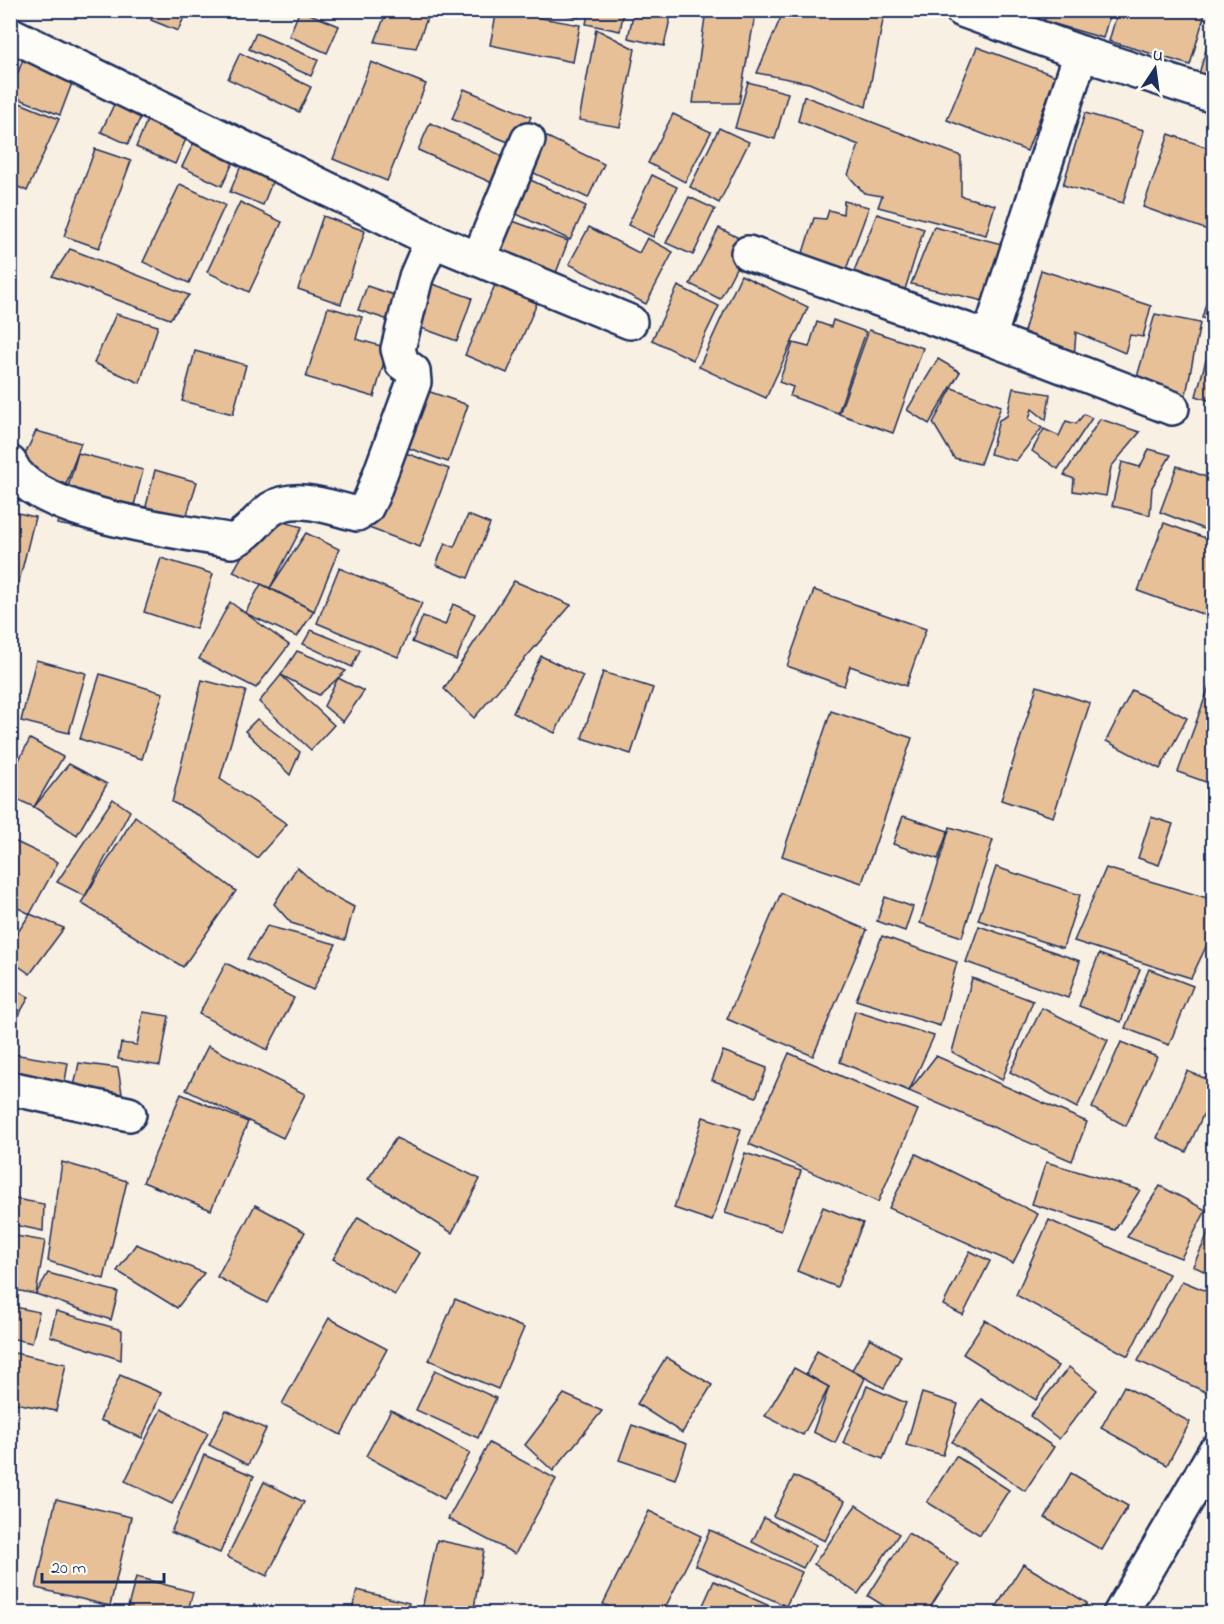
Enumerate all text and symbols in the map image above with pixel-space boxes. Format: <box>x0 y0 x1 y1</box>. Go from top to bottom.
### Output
north arrow <box>1125 39 1185 99</box>
text: U <box>1150 44 1166 69</box>
scale bar <box>42 1546 164 1584</box>
text: 20 m <box>51 1556 86 1582</box>

